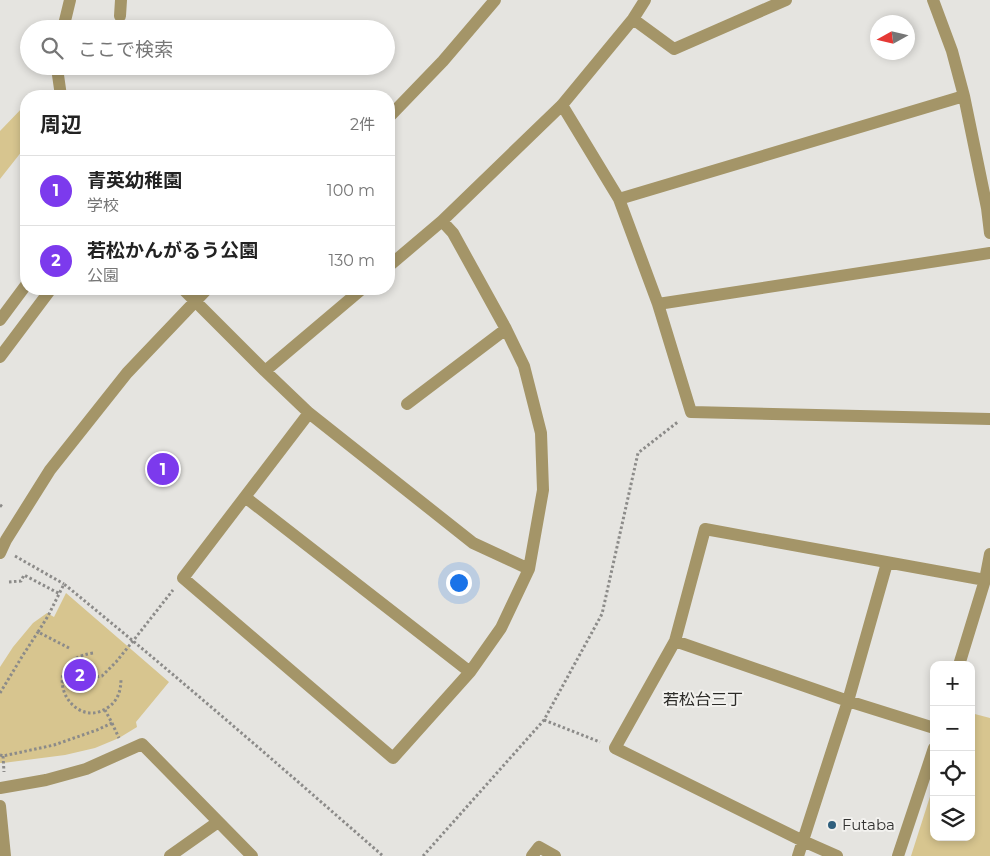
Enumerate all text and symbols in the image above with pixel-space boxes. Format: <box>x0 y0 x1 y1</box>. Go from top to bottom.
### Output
north arrow <box>870 15 915 60</box>
search box <box>20 20 395 75</box>
icon: search <box>38 34 66 62</box>
text: ここで検索 <box>78 38 173 61</box>
text: 周辺 <box>40 112 82 137</box>
text: 2件 <box>350 115 375 134</box>
text: 青英幼稚園 <box>87 169 182 192</box>
text: 1 <box>53 181 59 200</box>
text: 100 m <box>327 181 375 200</box>
text: 学校 <box>87 196 119 215</box>
text: 若松かんがるう公園 <box>87 239 258 262</box>
text: 2 <box>51 251 61 270</box>
text: 130 m <box>328 251 375 270</box>
text: 公園 <box>87 266 119 285</box>
pin: 1 <box>147 450 179 488</box>
your location <box>446 570 472 596</box>
pin: 2 <box>64 656 96 694</box>
map controls <box>930 661 975 841</box>
button: + <box>930 661 975 706</box>
district label: 若松台三丁 <box>663 690 743 709</box>
button: − <box>930 706 975 751</box>
button: locate <box>930 751 975 796</box>
button: layers <box>930 796 975 841</box>
place label: Futaba <box>842 815 895 834</box>
marker: Futaba <box>826 819 838 831</box>

